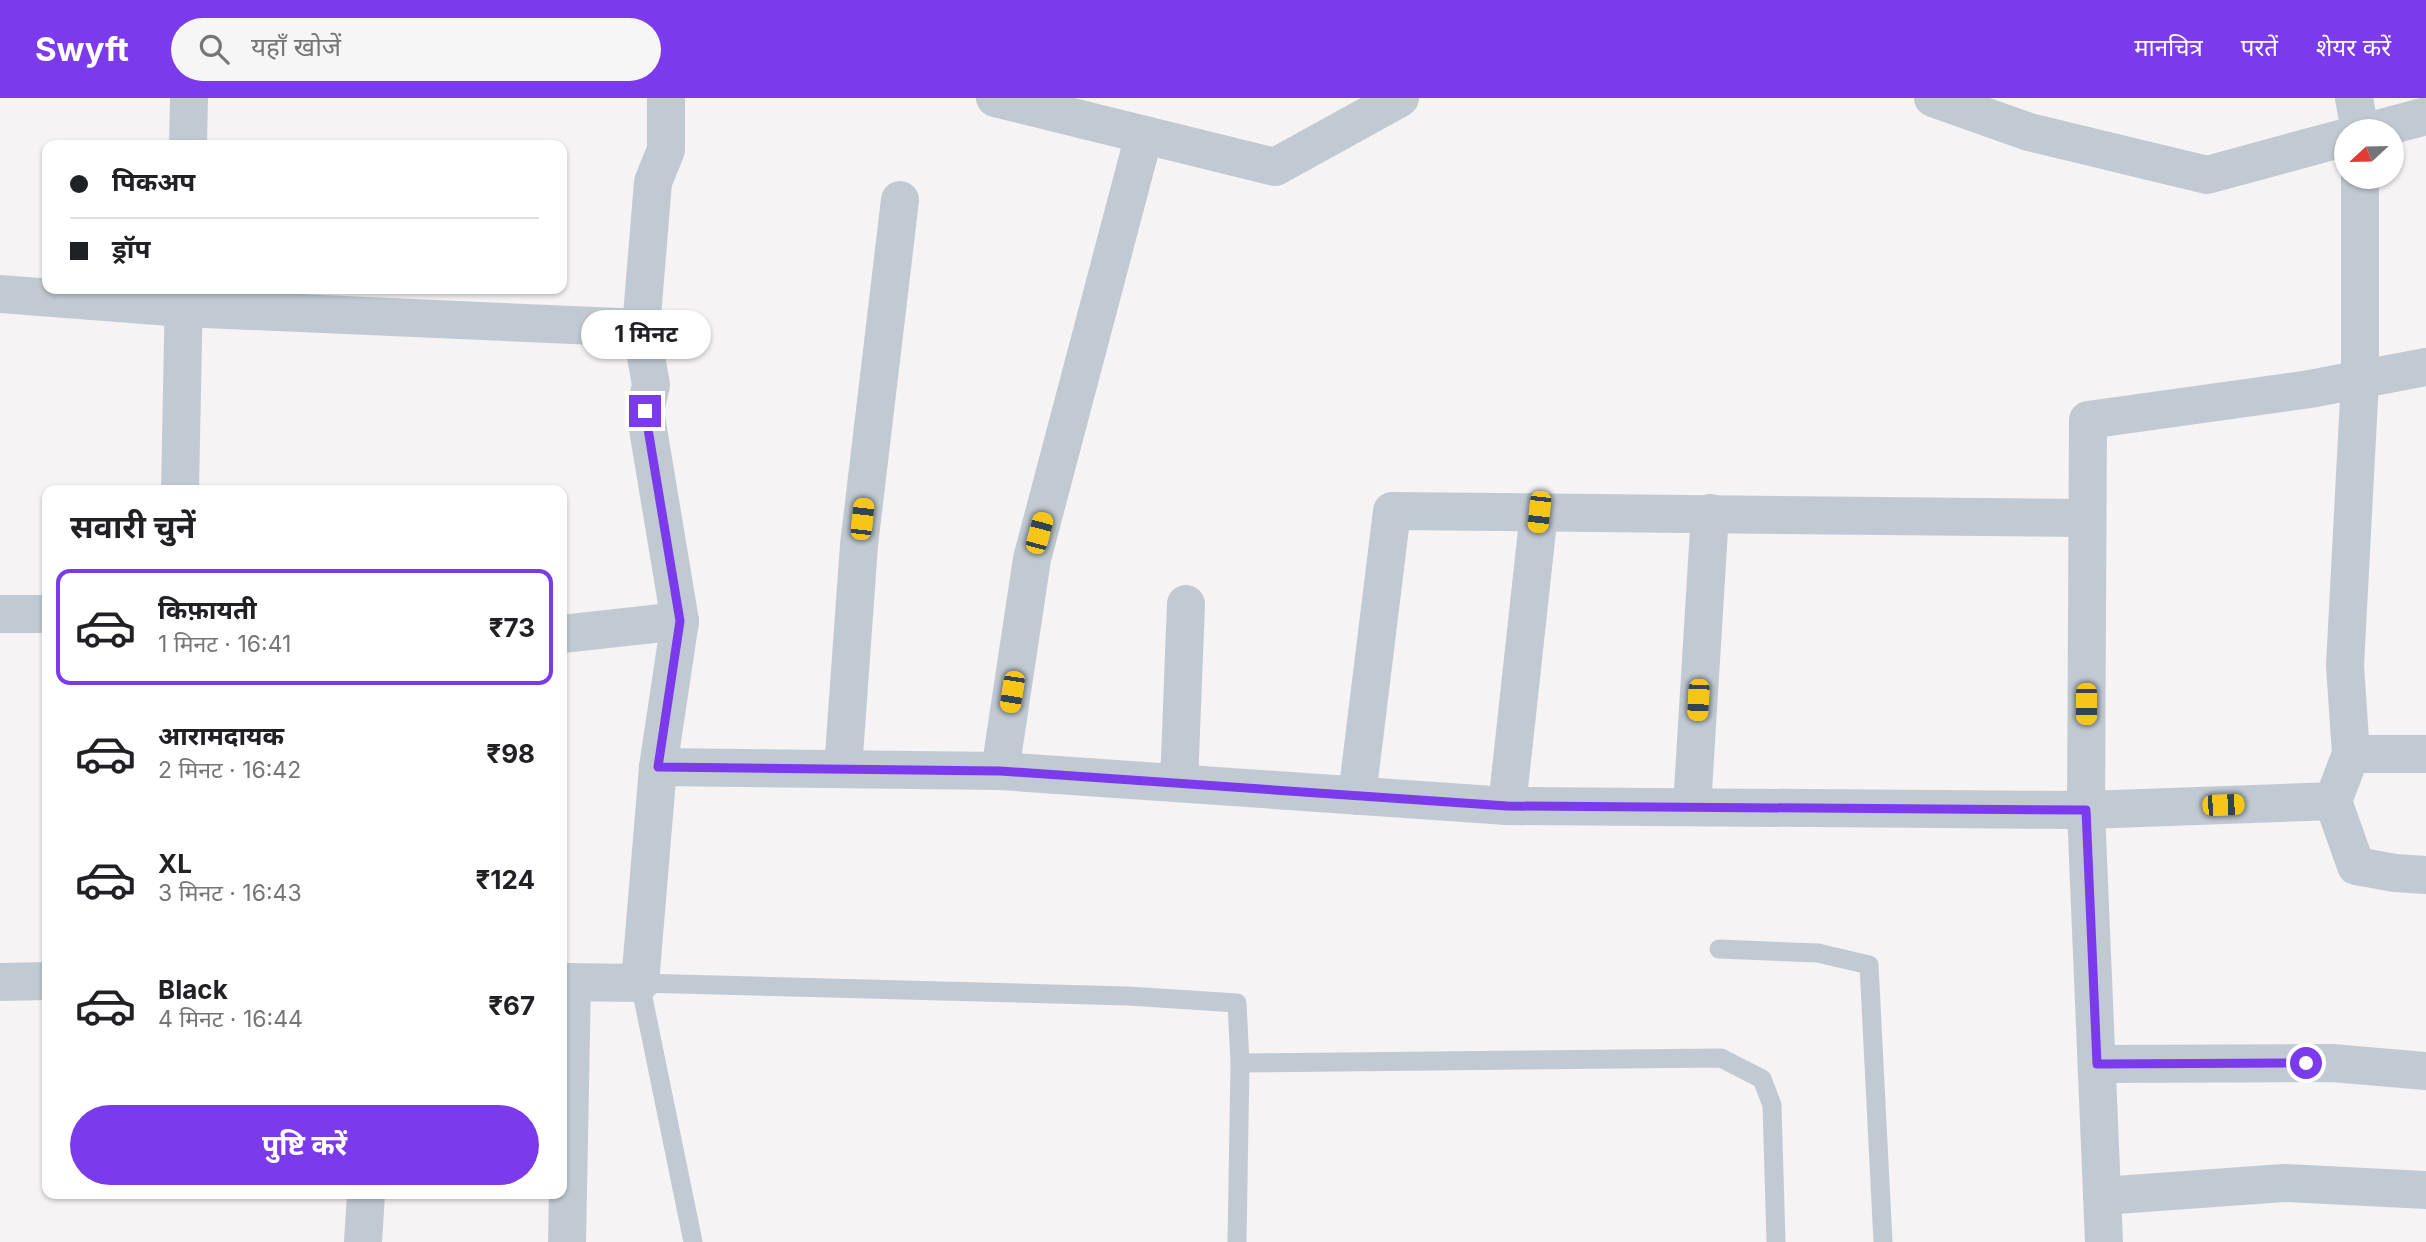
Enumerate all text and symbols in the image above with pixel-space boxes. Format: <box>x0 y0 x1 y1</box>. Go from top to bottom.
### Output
search box <box>171 18 661 81</box>
text: Swyft <box>35 29 129 69</box>
icon: search <box>195 30 233 68</box>
text: यहाँ खोजें <box>251 31 341 62</box>
text: मानचित्र <box>2134 33 2203 62</box>
text: परतें <box>2241 33 2278 62</box>
text: शेयर करें <box>2316 33 2391 62</box>
north arrow <box>2334 119 2404 189</box>
map controls <box>2334 119 2404 189</box>
text: पिकअप <box>112 166 195 197</box>
text: ड्रॉप <box>112 233 150 264</box>
callout: 1 मिनट <box>580 310 710 358</box>
text: 1 मिनट <box>614 320 678 348</box>
route end <box>629 395 661 427</box>
car <box>1527 490 1552 534</box>
car <box>850 497 875 541</box>
text: सवारी चुनें <box>70 507 195 546</box>
car <box>1024 510 1055 556</box>
text: किफ़ायती <box>158 594 257 625</box>
icon: car <box>74 596 137 659</box>
text: ₹73 <box>489 612 535 643</box>
text: 1 मिनट · 16:41 <box>158 630 291 658</box>
car <box>999 670 1026 714</box>
car <box>1687 678 1710 722</box>
car <box>2076 683 2097 725</box>
text: आरामदायक <box>158 720 284 751</box>
icon: car <box>74 722 137 785</box>
text: ₹98 <box>486 738 535 769</box>
text: 2 मिनट · 16:42 <box>158 756 301 784</box>
car <box>2202 794 2245 816</box>
icon: car <box>74 848 137 911</box>
text: XL <box>158 848 192 879</box>
text: ₹124 <box>475 864 535 895</box>
text: 3 मिनट · 16:43 <box>158 879 302 907</box>
icon: car <box>74 974 137 1037</box>
text: Black <box>158 974 228 1005</box>
text: ₹67 <box>488 990 535 1021</box>
text: 4 मिनट · 16:44 <box>158 1005 303 1033</box>
route start <box>2290 1047 2322 1079</box>
button: पुष्टि करें <box>70 1105 539 1185</box>

